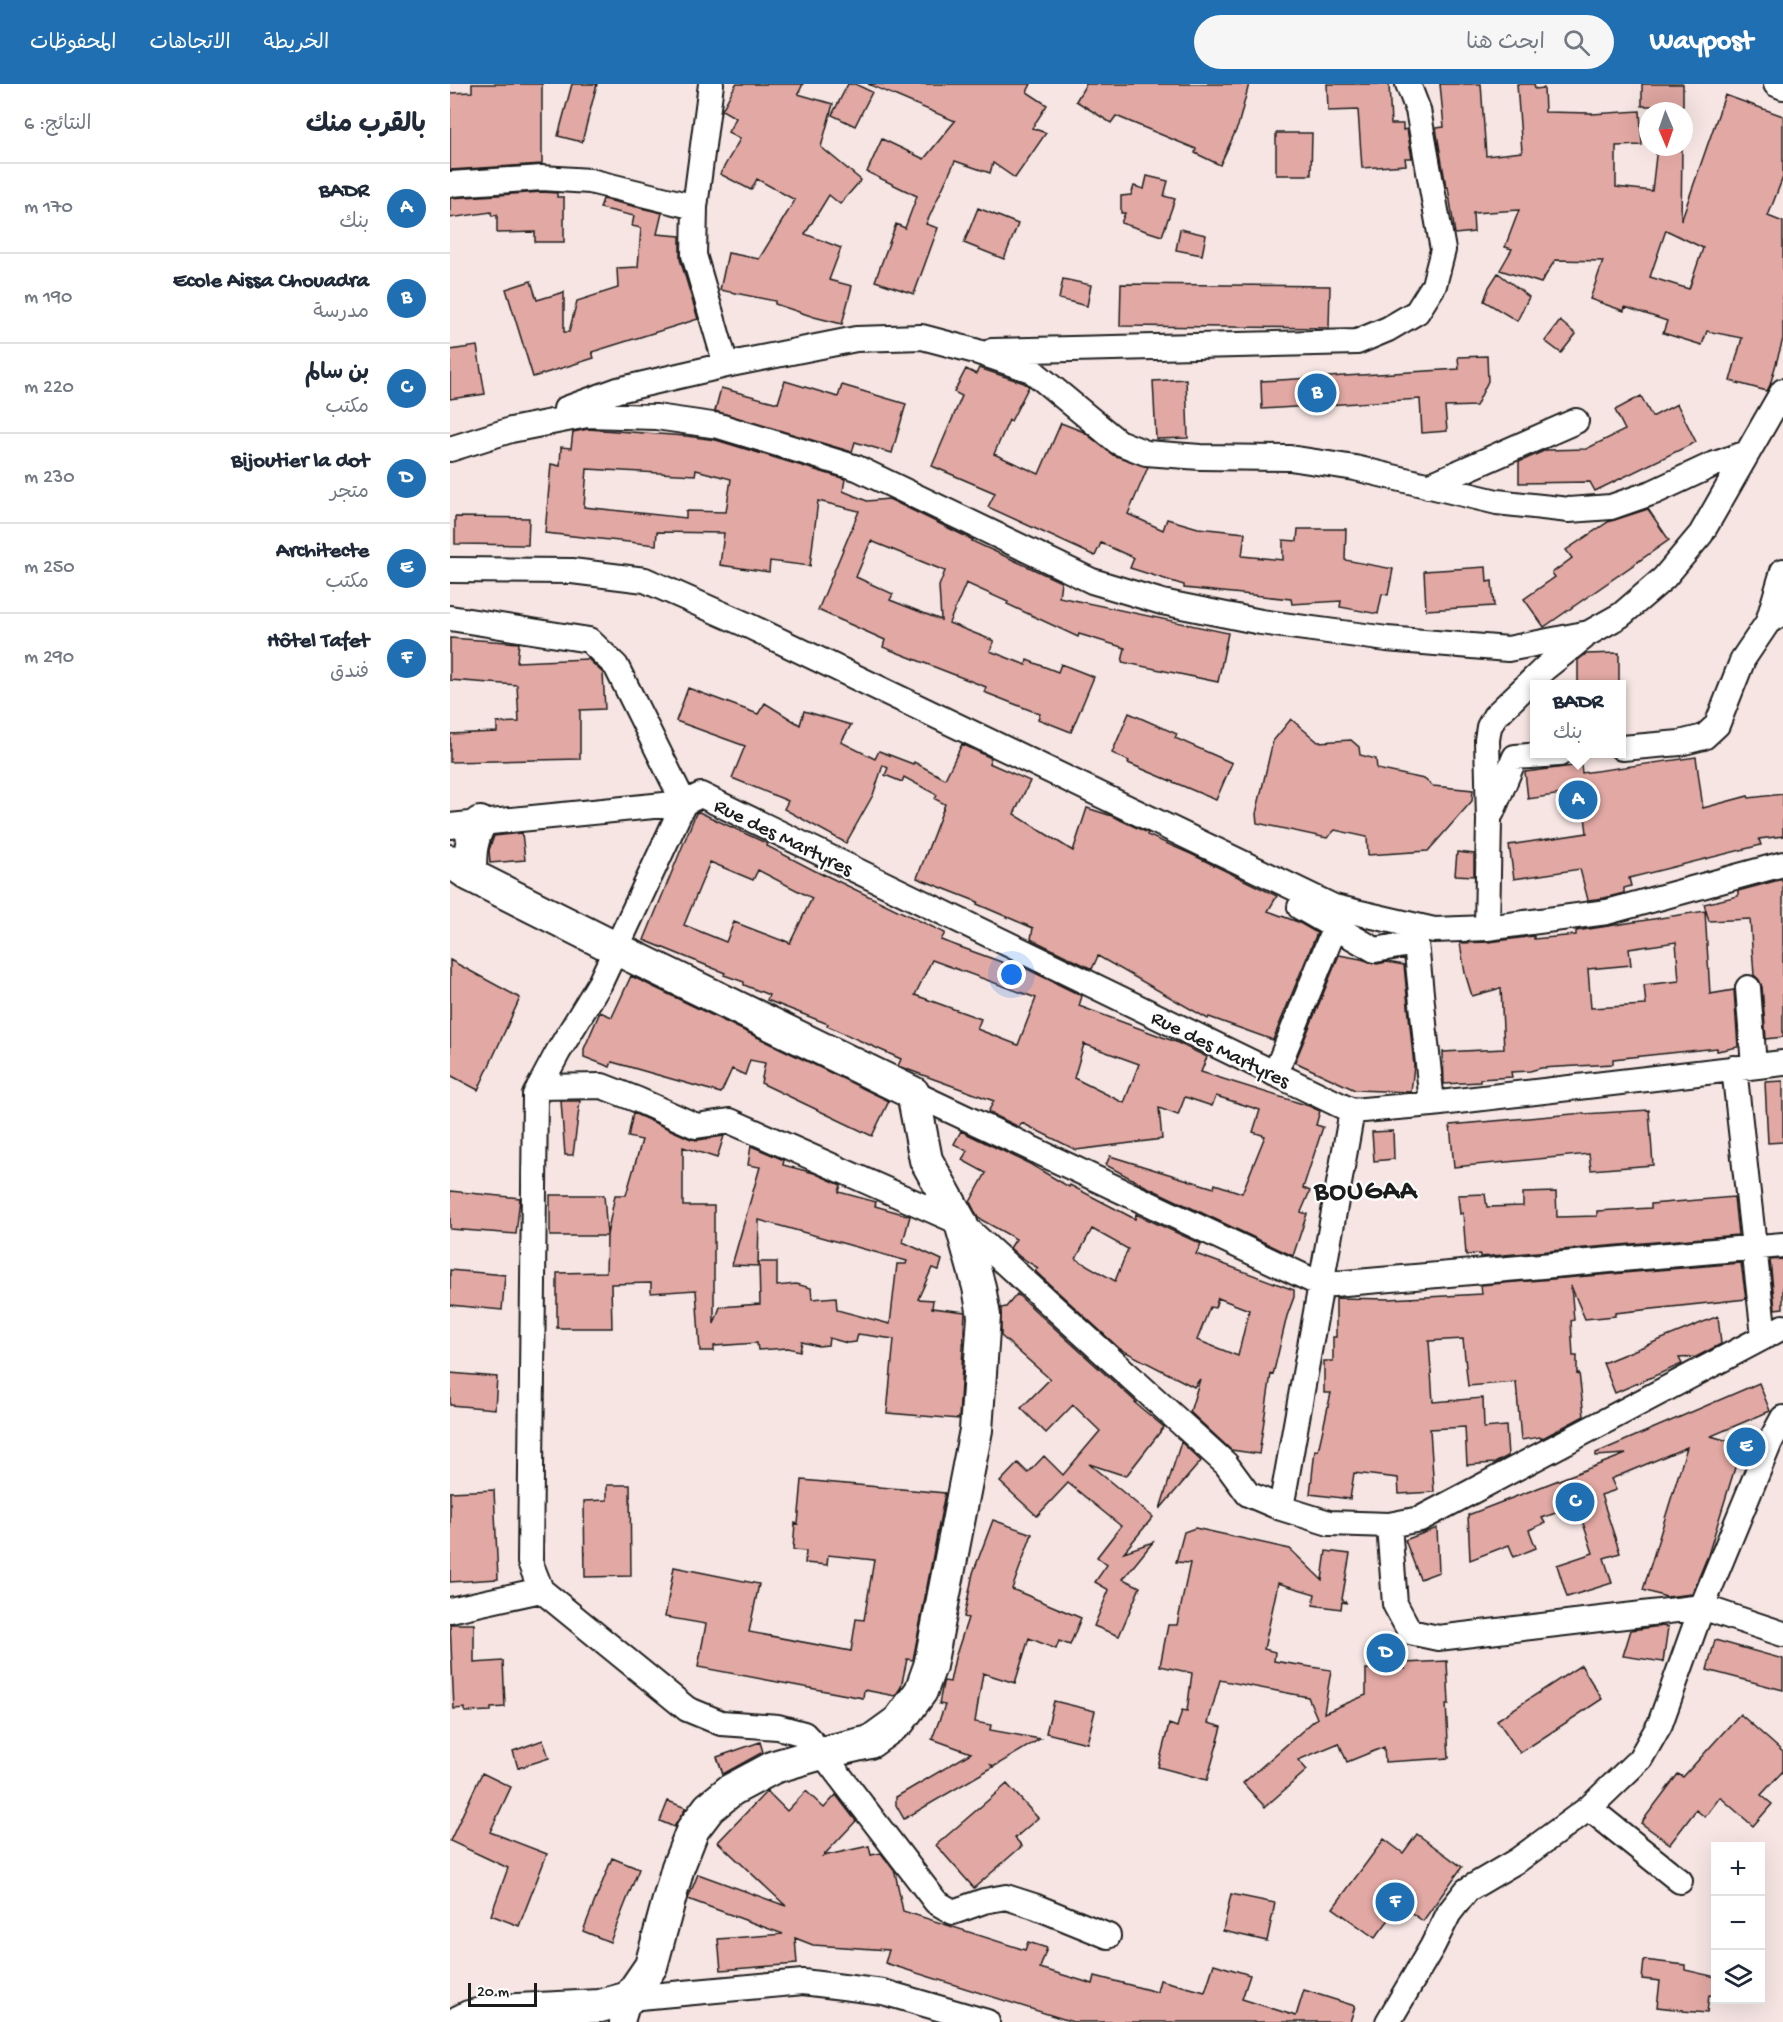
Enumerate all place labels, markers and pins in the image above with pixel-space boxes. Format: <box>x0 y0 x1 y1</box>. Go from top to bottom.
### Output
pin: B <box>1298 370 1336 416</box>
pin: A <box>1558 778 1598 822</box>
pin: E <box>1726 1424 1766 1470</box>
pin: C <box>1556 1480 1594 1524</box>
pin: D <box>1366 1630 1406 1676</box>
pin: F <box>1376 1880 1414 1924</box>

